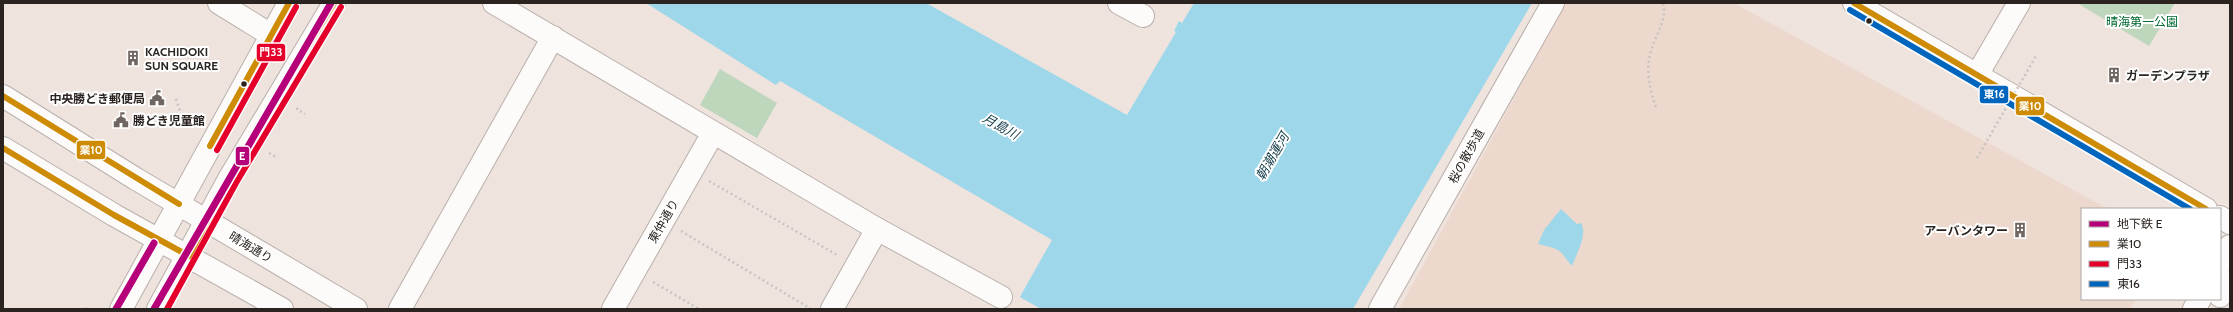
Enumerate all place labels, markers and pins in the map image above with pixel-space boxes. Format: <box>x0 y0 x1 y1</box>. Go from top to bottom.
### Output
unlabelled marker <box>1864 16 1874 26</box>
place label: KACHIDOKI SUN SQUARE <box>145 44 218 73</box>
building icon: KACHIDOKI SUN SQUARE <box>124 49 142 67</box>
building icon: ガーデンプラザ <box>2105 66 2123 84</box>
place label: ガーデンプラザ <box>2126 68 2210 83</box>
unlabelled marker <box>239 79 249 89</box>
public building icon: 中央勝どき郵便局 <box>148 89 166 107</box>
place label: 中央勝どき郵便局 <box>49 91 145 106</box>
public building icon: 勝どき児童館 <box>112 111 130 129</box>
place label: 勝どき児童館 <box>133 113 205 128</box>
building icon: アーバンタワー <box>2011 221 2029 239</box>
place label: アーバンタワー <box>1924 223 2008 238</box>

